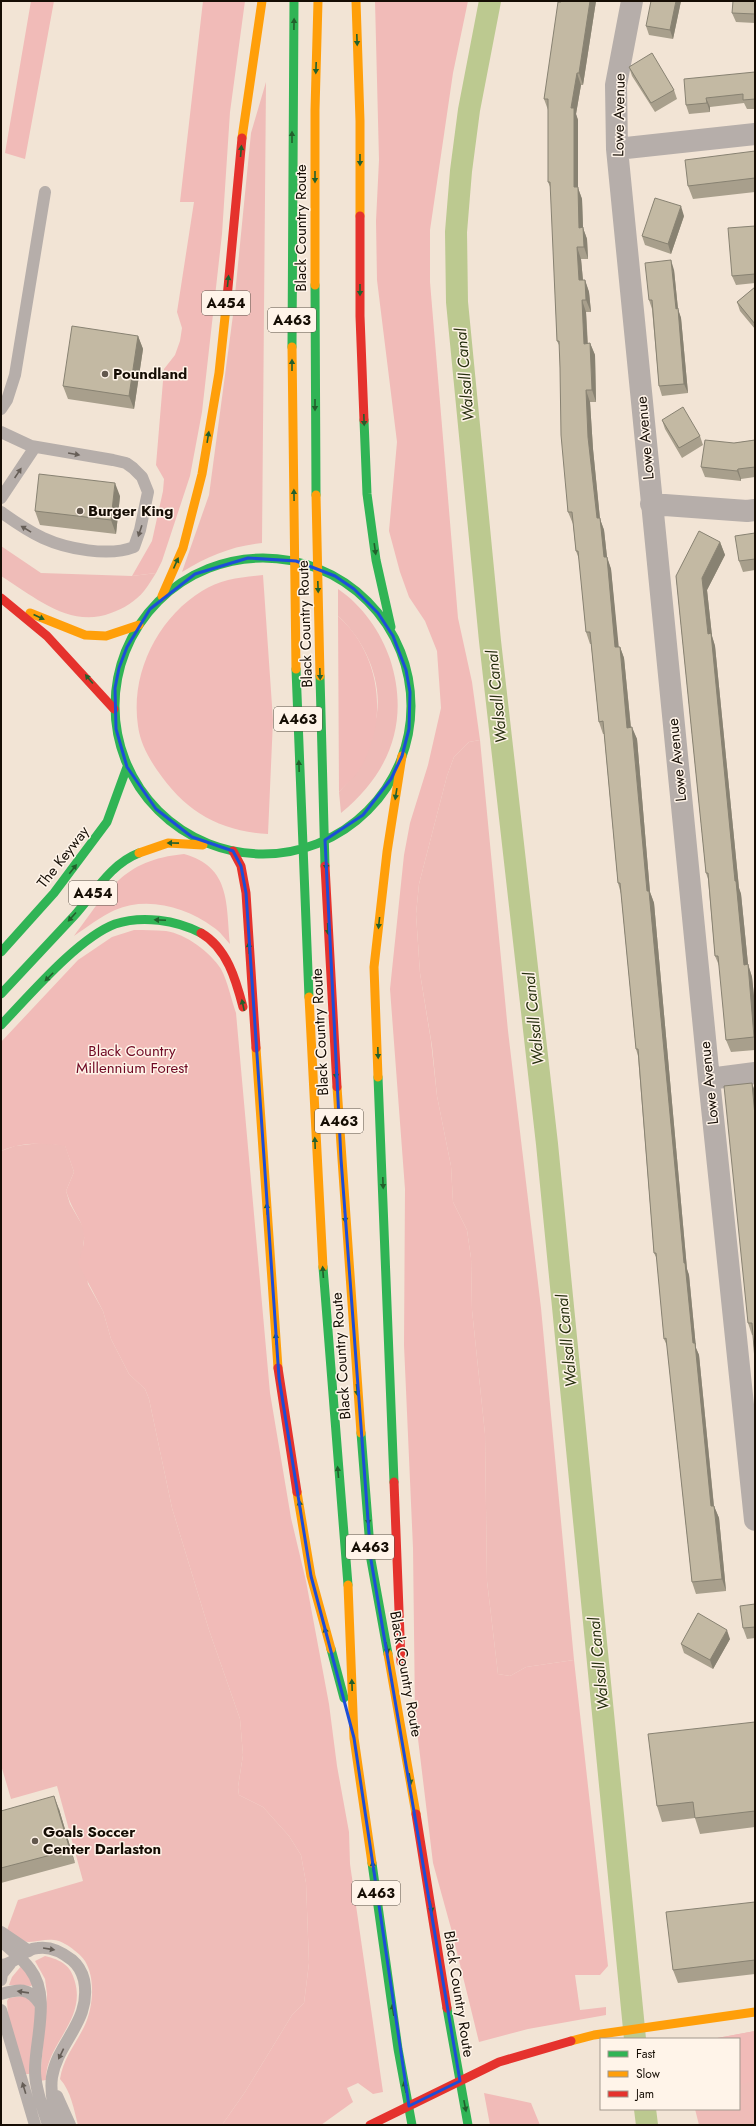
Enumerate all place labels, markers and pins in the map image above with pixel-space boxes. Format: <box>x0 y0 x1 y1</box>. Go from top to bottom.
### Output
place label: Poundland <box>113 363 187 385</box>
marker: Poundland <box>100 369 110 379</box>
place label: Burger King <box>88 500 173 522</box>
marker: Burger King <box>75 506 85 516</box>
place label: Goals Soccer Center Darlaston <box>43 1821 161 1860</box>
marker: Goals Soccer Center Darlaston <box>30 1836 40 1846</box>

